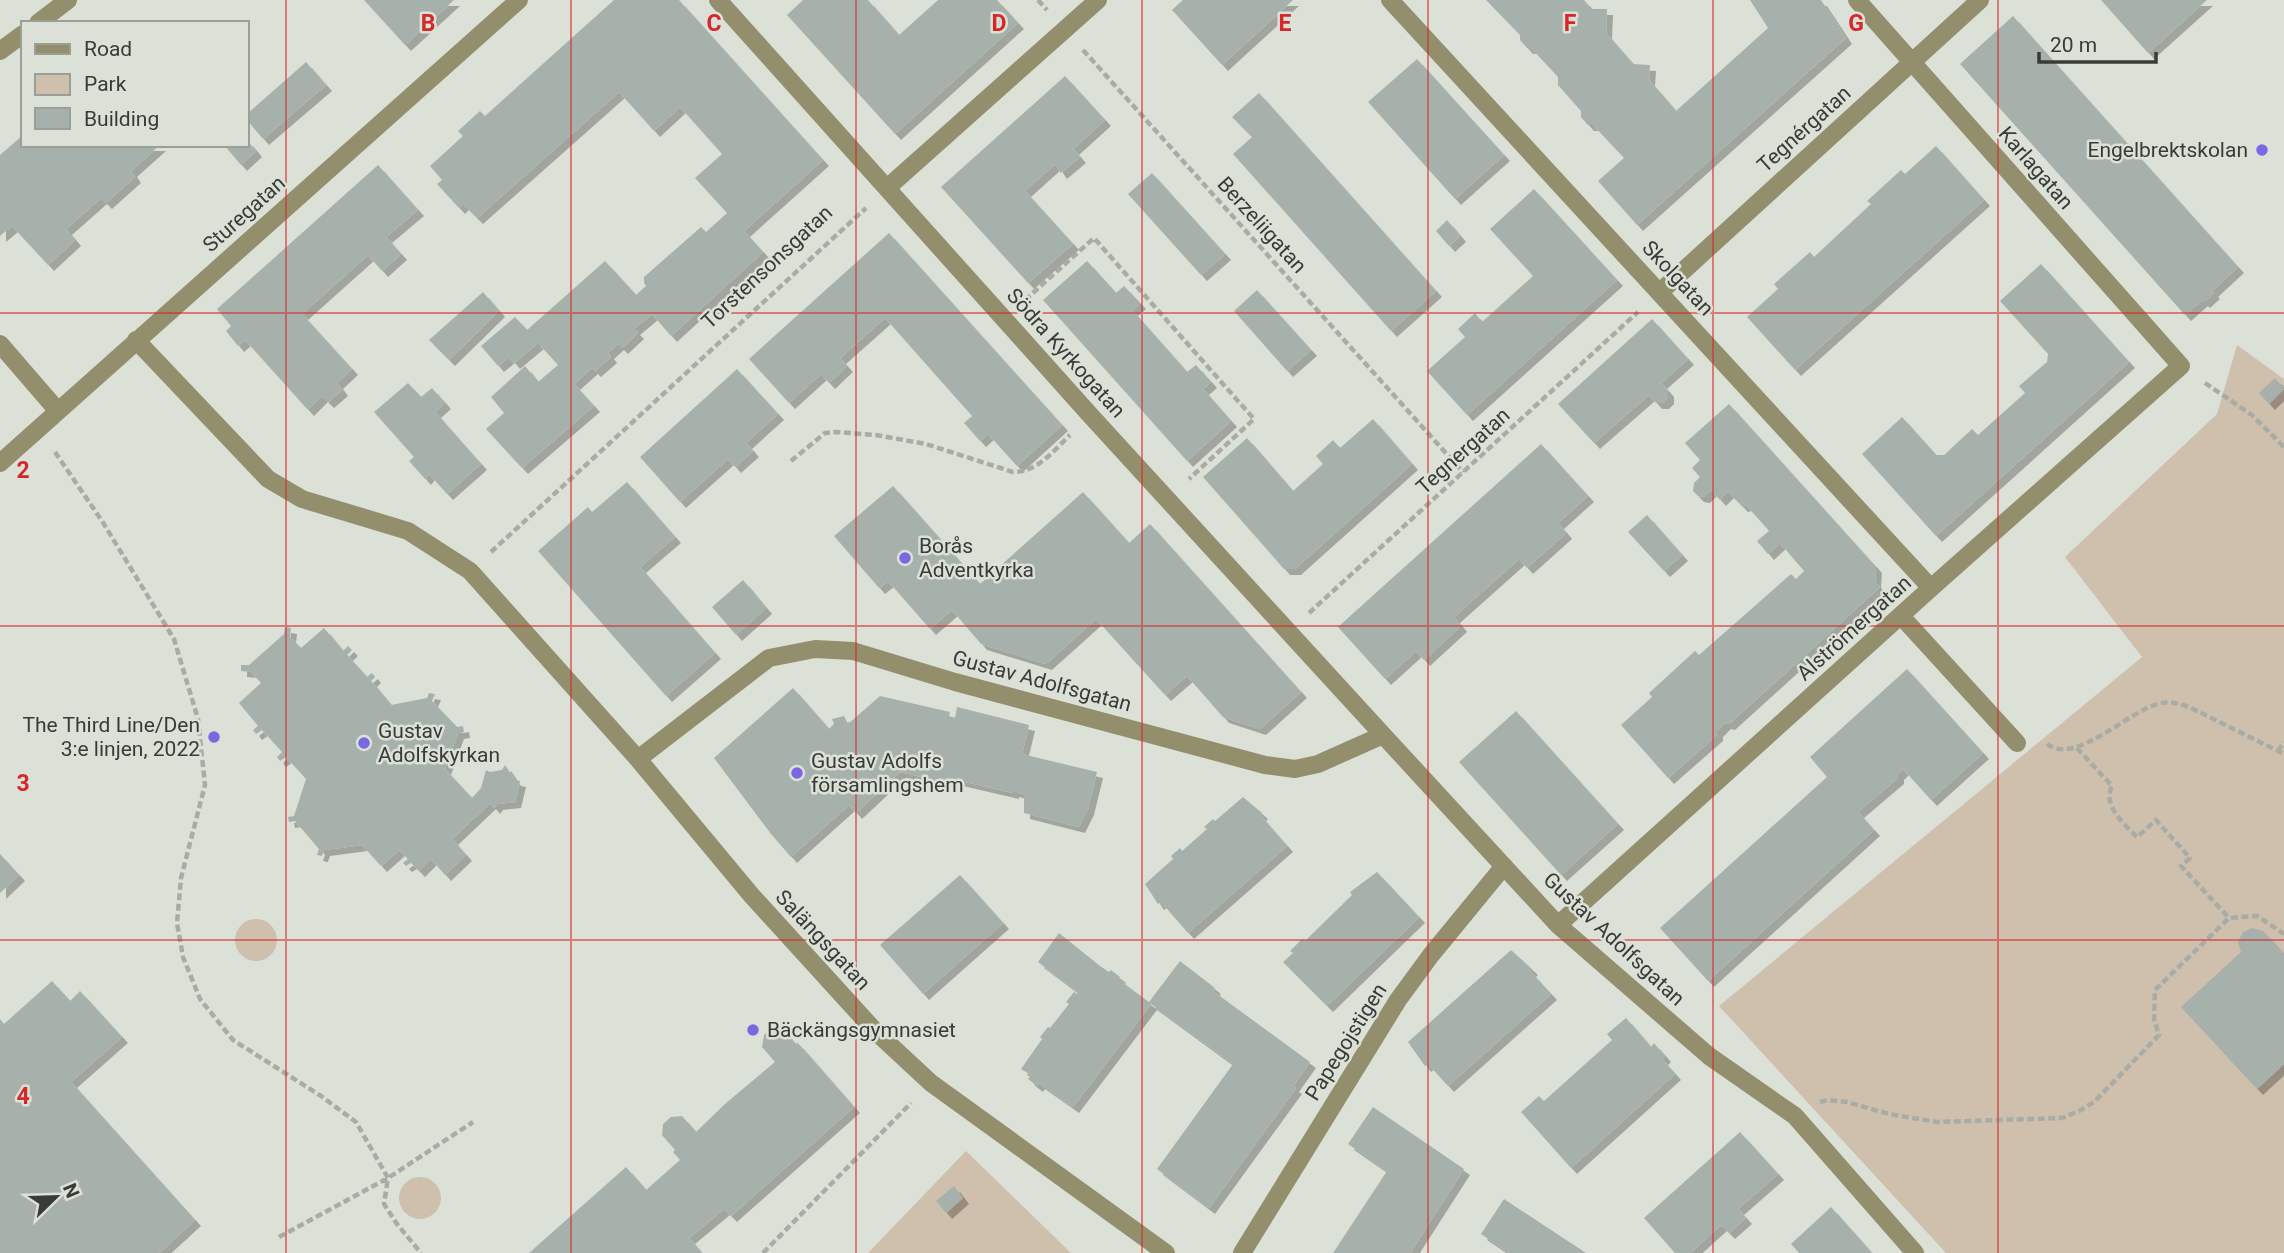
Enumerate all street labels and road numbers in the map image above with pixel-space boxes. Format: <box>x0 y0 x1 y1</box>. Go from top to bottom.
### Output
street label: Tegnérgatan <box>1752 81 1856 177</box>
street label: Karlagatan <box>1994 122 2078 214</box>
street label: Sturegatan <box>198 171 290 257</box>
street label: Berzeliigatan <box>1213 172 1311 278</box>
street label: Torstensonsgatan <box>697 200 837 334</box>
street label: Skolgatan <box>1637 236 1719 320</box>
street label: Södra Kyrkogatan <box>1002 284 1130 422</box>
street label: Tegnergatan <box>1411 403 1515 499</box>
street label: Alströmergatan <box>1792 571 1916 685</box>
street label: Gustav Adolfsgatan <box>950 646 1134 716</box>
street label: Gustav Adolfsgatan <box>1538 867 1690 1011</box>
street label: Salängsgatan <box>771 885 875 995</box>
street label: Papegojstigen <box>1300 979 1392 1105</box>

